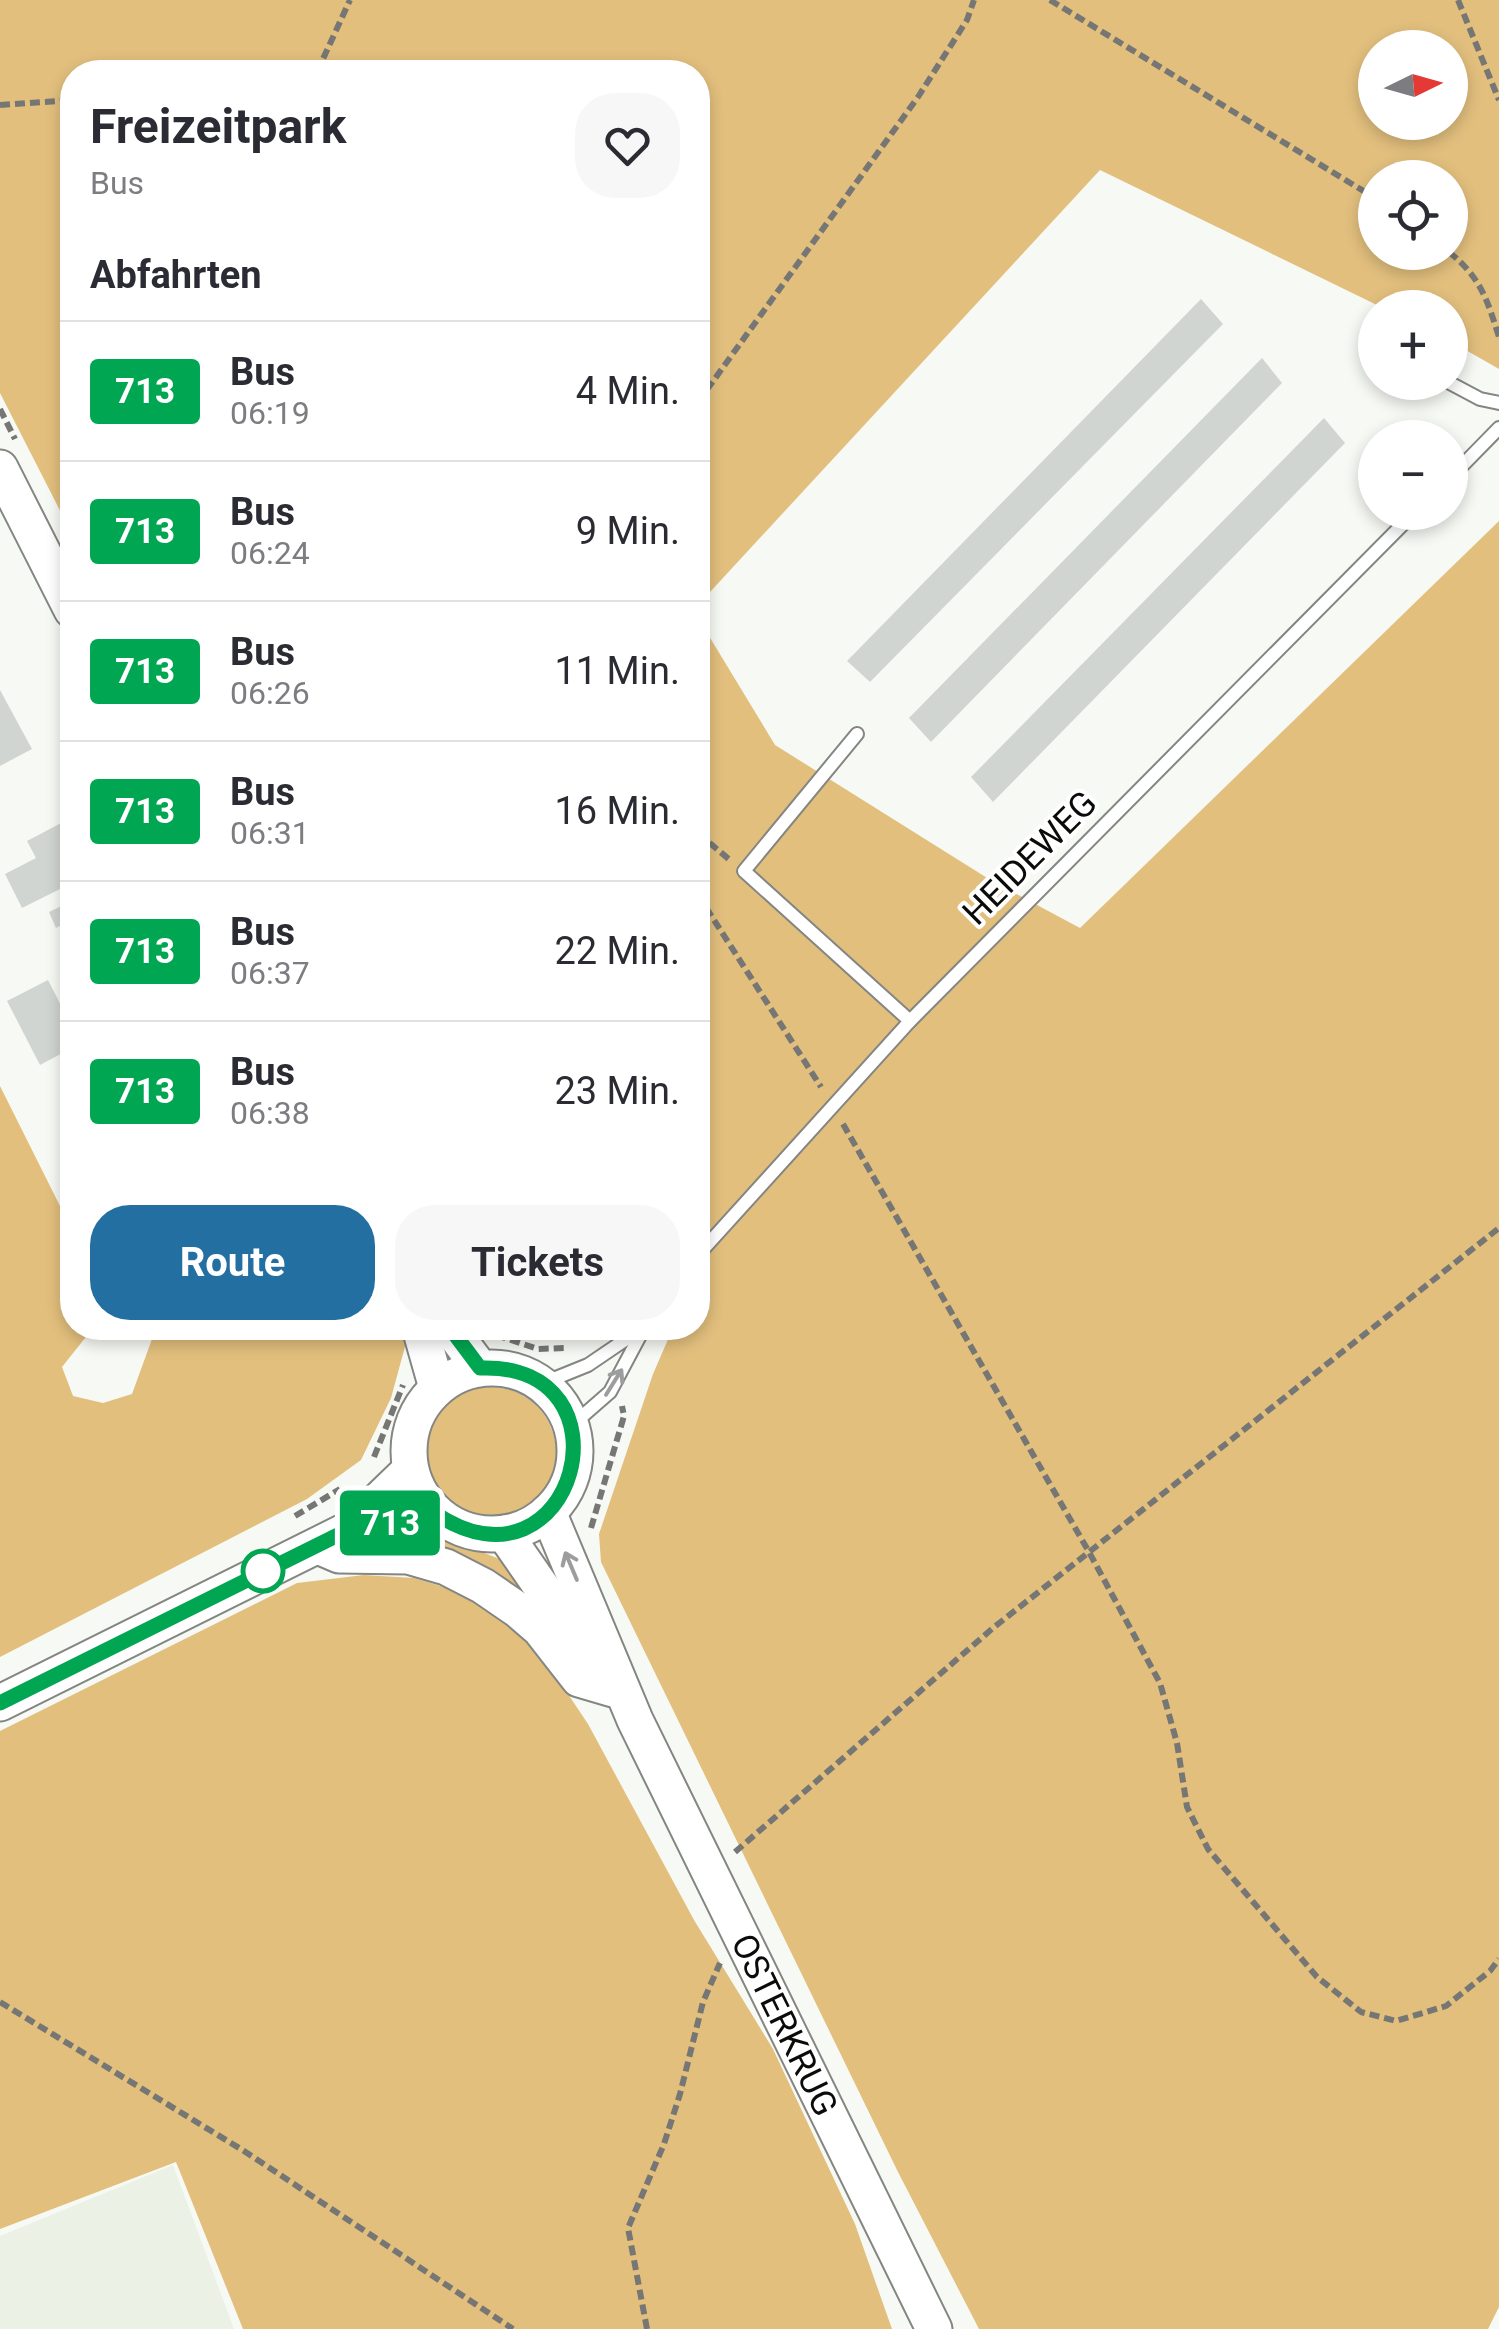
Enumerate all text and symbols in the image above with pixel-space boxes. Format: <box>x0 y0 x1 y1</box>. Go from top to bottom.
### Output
north arrow <box>1358 30 1468 140</box>
map controls <box>1358 30 1468 530</box>
button: heart <box>575 93 680 198</box>
text: Freizeitpark <box>90 98 346 155</box>
button: locate <box>1358 160 1468 270</box>
text: Bus <box>90 164 144 202</box>
text: Abfahrten <box>90 253 262 297</box>
button: + <box>1358 290 1468 400</box>
text: Bus <box>230 350 295 394</box>
text: 4 Min. <box>576 369 680 413</box>
text: 713 <box>115 371 175 412</box>
text: 06:19 <box>230 394 310 432</box>
button: − <box>1358 420 1468 530</box>
text: Bus <box>230 490 295 534</box>
text: 9 Min. <box>576 509 680 553</box>
text: 713 <box>115 511 175 552</box>
text: 06:24 <box>230 534 310 572</box>
text: Bus <box>230 630 295 674</box>
text: 11 Min. <box>554 649 680 693</box>
text: 713 <box>115 651 175 692</box>
text: 06:26 <box>230 674 310 712</box>
text: Bus <box>230 770 295 814</box>
street label: HEIDEWEG <box>955 783 1105 933</box>
text: 16 Min. <box>554 789 680 833</box>
text: 713 <box>115 791 175 832</box>
text: 06:31 <box>230 814 310 852</box>
text: Bus <box>230 910 295 954</box>
text: 22 Min. <box>554 929 680 973</box>
text: 713 <box>115 931 175 972</box>
text: 06:37 <box>230 954 310 992</box>
text: Bus <box>230 1050 295 1094</box>
text: 23 Min. <box>554 1069 680 1113</box>
text: 713 <box>115 1071 175 1112</box>
text: 06:38 <box>230 1094 310 1132</box>
button: Route <box>90 1205 375 1320</box>
button: Tickets <box>395 1205 680 1320</box>
one-way arrow <box>604 1368 624 1396</box>
line badge: 713 <box>332 1490 448 1556</box>
text: 713 <box>360 1503 420 1544</box>
unlabelled marker <box>242 1550 284 1592</box>
one-way arrow <box>560 1551 578 1582</box>
street label: OSTERKRUG <box>723 1927 847 2122</box>

